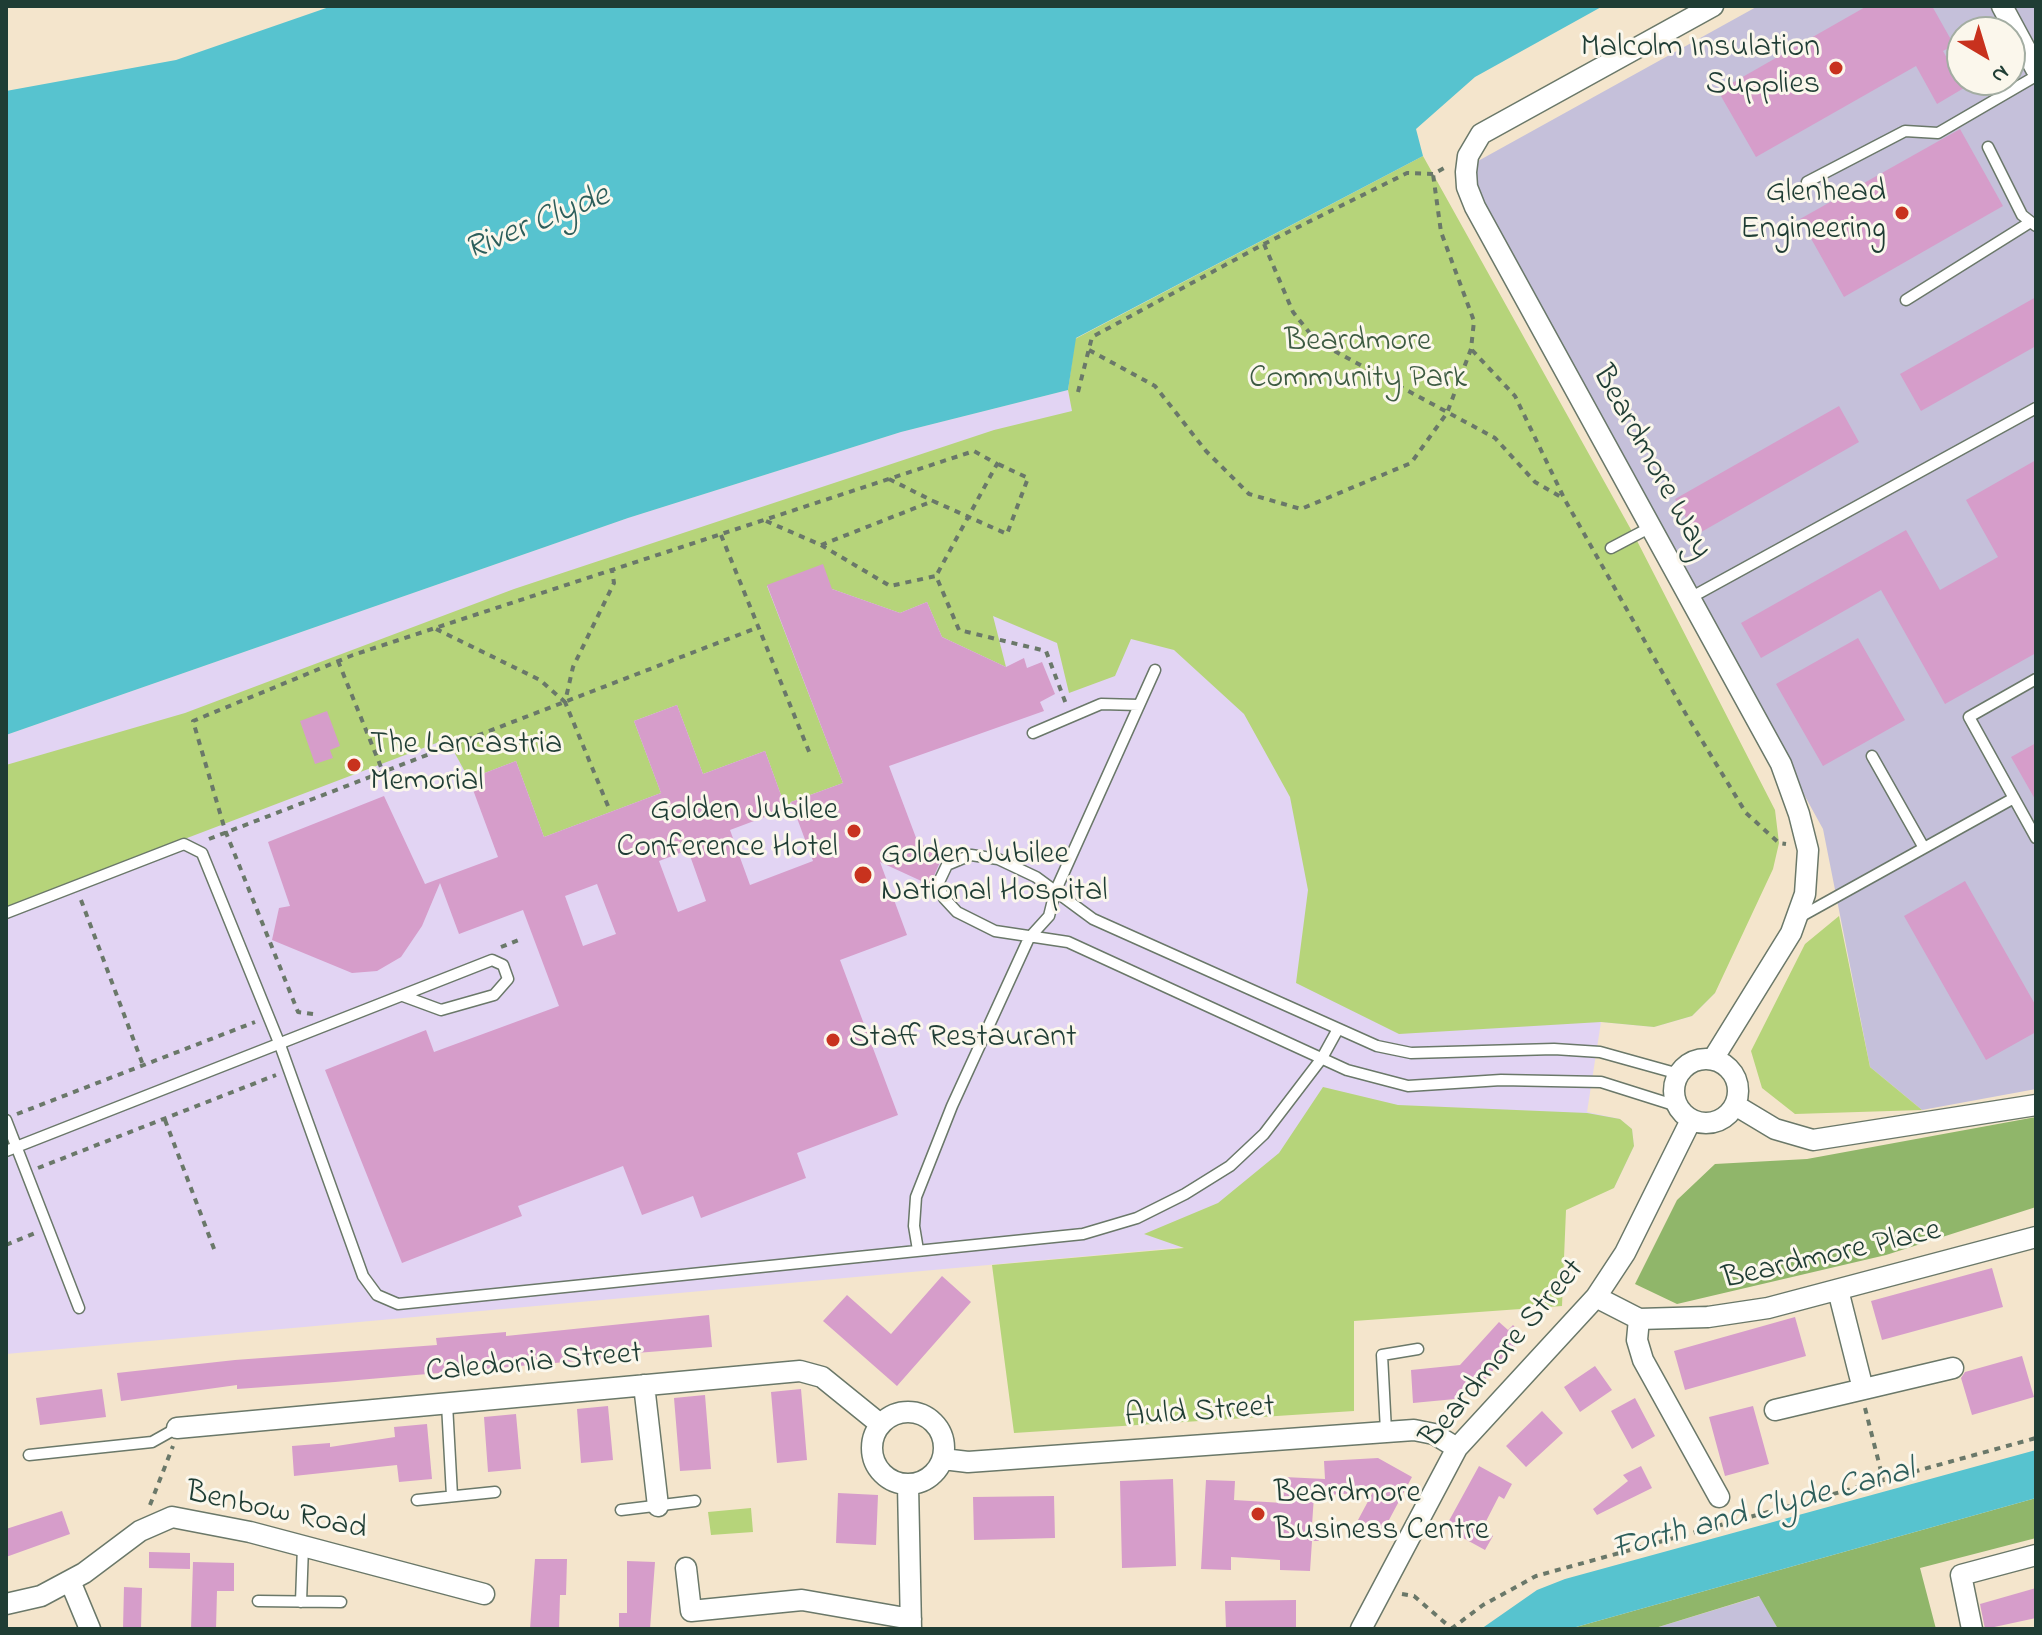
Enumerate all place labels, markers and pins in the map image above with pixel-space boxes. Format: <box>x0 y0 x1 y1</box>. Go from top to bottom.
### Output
place label: Malcolm Insulation Supplies <box>1580 31 1820 106</box>
marker: Malcolm Insulation Supplies <box>1827 59 1845 77</box>
place label: Glenhead Engineering <box>1740 176 1886 251</box>
marker: Glenhead Engineering <box>1893 204 1911 222</box>
place label: The Lancastria Memorial <box>370 728 562 803</box>
marker: The Lancastria Memorial <box>345 756 363 774</box>
place label: Golden Jubilee Conference Hotel <box>617 794 838 869</box>
marker: Golden Jubilee Conference Hotel <box>845 822 863 840</box>
place label: Golden Jubilee National Hospital <box>881 838 1108 913</box>
marker: Golden Jubilee National Hospital <box>852 864 874 886</box>
place label: Staff Restaurant <box>849 1021 1077 1059</box>
marker: Staff Restaurant <box>824 1031 842 1049</box>
place label: Beardmore Business Centre <box>1274 1477 1489 1552</box>
marker: Beardmore Business Centre <box>1249 1505 1267 1523</box>

